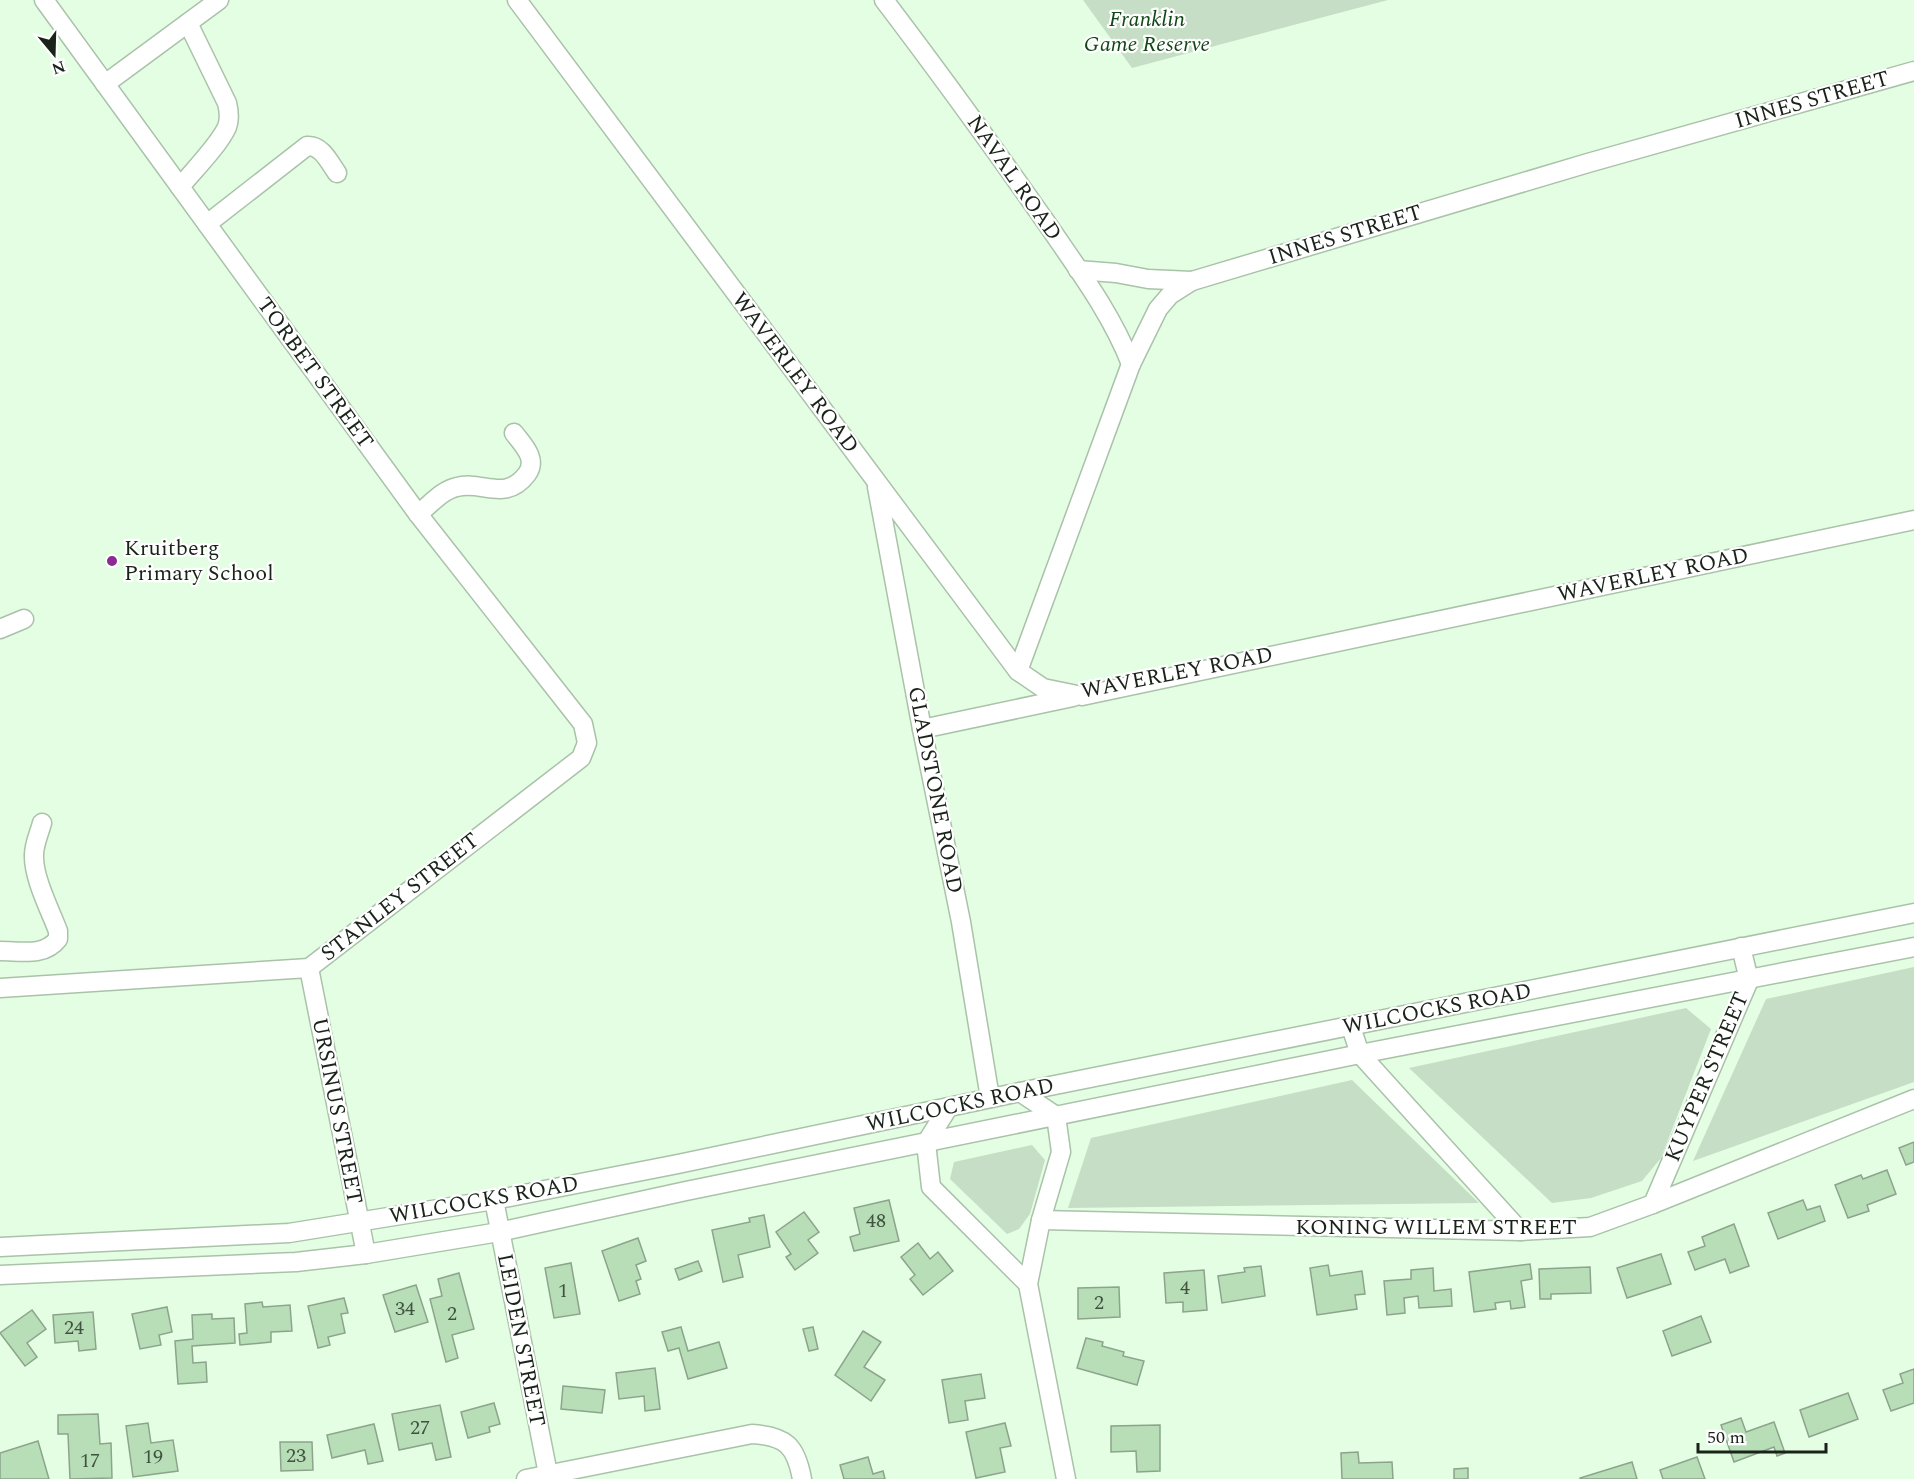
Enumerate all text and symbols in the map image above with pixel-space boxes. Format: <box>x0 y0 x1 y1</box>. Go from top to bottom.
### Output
park label: Franklin Game Reserve <box>1084 3 1210 61</box>
north arrow <box>24 24 84 84</box>
text: N <box>48 54 69 81</box>
street label: INNES STREET <box>1731 62 1893 138</box>
street label: NAVAL ROAD <box>958 108 1070 248</box>
street label: INNES STREET <box>1264 196 1426 274</box>
street label: WAVERLEY ROAD <box>723 285 867 461</box>
street label: TORBET STREET <box>249 290 381 456</box>
place label: Kruitberg Primary School <box>124 532 274 590</box>
street label: WAVERLEY ROAD <box>1554 539 1752 611</box>
marker: Kruitberg Primary School <box>105 554 119 568</box>
street label: WAVERLEY ROAD <box>1078 638 1276 708</box>
street label: GLADSTONE ROAD <box>899 683 971 897</box>
street label: STANLEY STREET <box>314 824 486 970</box>
street label: WILCOCKS ROAD <box>1340 974 1534 1044</box>
street label: KUYPER STREET <box>1656 987 1758 1167</box>
street label: URSINUS STREET <box>303 1015 371 1207</box>
street label: WILCOCKS ROAD <box>863 1069 1057 1141</box>
street label: WILCOCKS ROAD <box>387 1167 581 1233</box>
house number: 48 <box>866 1206 886 1236</box>
street label: KONING WILLEM STREET <box>1295 1211 1577 1244</box>
street label: LEIDEN STREET <box>488 1251 554 1429</box>
house number: 4 <box>1180 1273 1190 1303</box>
house number: 1 <box>558 1276 568 1306</box>
house number: 2 <box>1094 1288 1104 1318</box>
house number: 34 <box>395 1294 415 1324</box>
house number: 2 <box>447 1299 457 1329</box>
house number: 24 <box>64 1313 84 1343</box>
house number: 27 <box>410 1413 430 1443</box>
scale bar <box>1698 1416 1826 1454</box>
text: 50 m <box>1707 1424 1745 1451</box>
house number: 23 <box>286 1441 306 1471</box>
house number: 19 <box>143 1442 163 1472</box>
house number: 17 <box>80 1446 100 1476</box>

